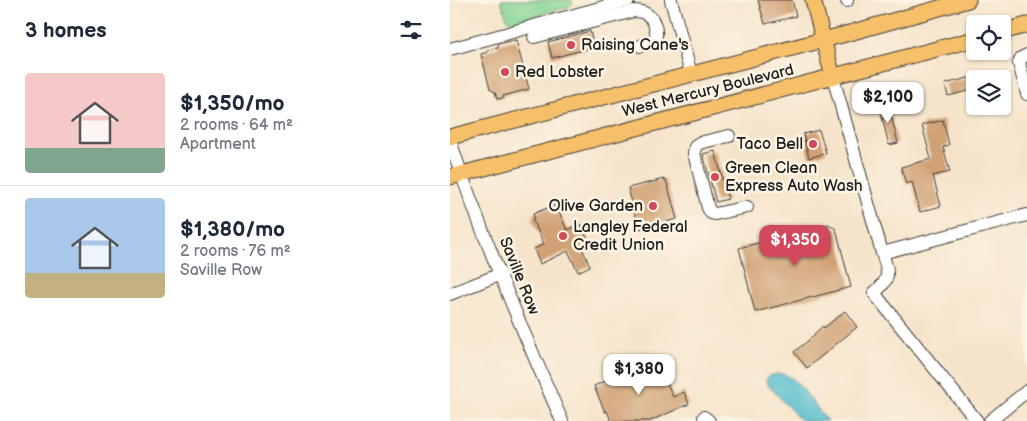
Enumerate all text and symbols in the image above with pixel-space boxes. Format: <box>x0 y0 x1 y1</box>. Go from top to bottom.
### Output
map controls <box>966 15 1011 115</box>
button: locate <box>966 15 1011 60</box>
icon: filters <box>397 16 425 44</box>
text: 3 homes <box>25 18 107 43</box>
place label: Raising Cane's <box>581 36 689 55</box>
marker: Raising Cane's <box>565 39 577 51</box>
street label: West Mercury Boulevard <box>620 60 796 122</box>
place label: Red Lobster <box>515 63 604 82</box>
marker: Red Lobster <box>499 66 511 78</box>
button: layers <box>966 70 1011 115</box>
pin: $2,100 <box>847 82 929 124</box>
text: $2,100 <box>863 88 913 107</box>
text: $1,350/mo <box>180 91 285 116</box>
icon: home <box>65 93 125 153</box>
text: 2 rooms · 64 m² <box>180 116 293 135</box>
text: Apartment <box>180 135 256 154</box>
place label: Taco Bell <box>737 135 803 154</box>
marker: Taco Bell <box>807 138 819 150</box>
place label: Green Clean Express Auto Wash <box>725 159 863 196</box>
marker: Green Clean Express Auto Wash <box>709 171 721 183</box>
place label: Olive Garden <box>549 197 643 216</box>
marker: Olive Garden <box>647 200 659 212</box>
text: $1,380/mo <box>180 217 285 242</box>
icon: home <box>65 218 125 278</box>
place label: Langley Federal Credit Union <box>573 218 688 255</box>
pin: $1,350 <box>754 224 836 267</box>
marker: Langley Federal Credit Union <box>557 230 569 242</box>
text: $1,350 <box>770 231 820 250</box>
street label: Saville Row <box>495 234 543 318</box>
text: 2 rooms · 76 m² <box>180 242 291 261</box>
text: Saville Row <box>180 261 262 280</box>
pin: $1,380 <box>598 354 680 396</box>
text: $1,380 <box>614 360 664 379</box>

